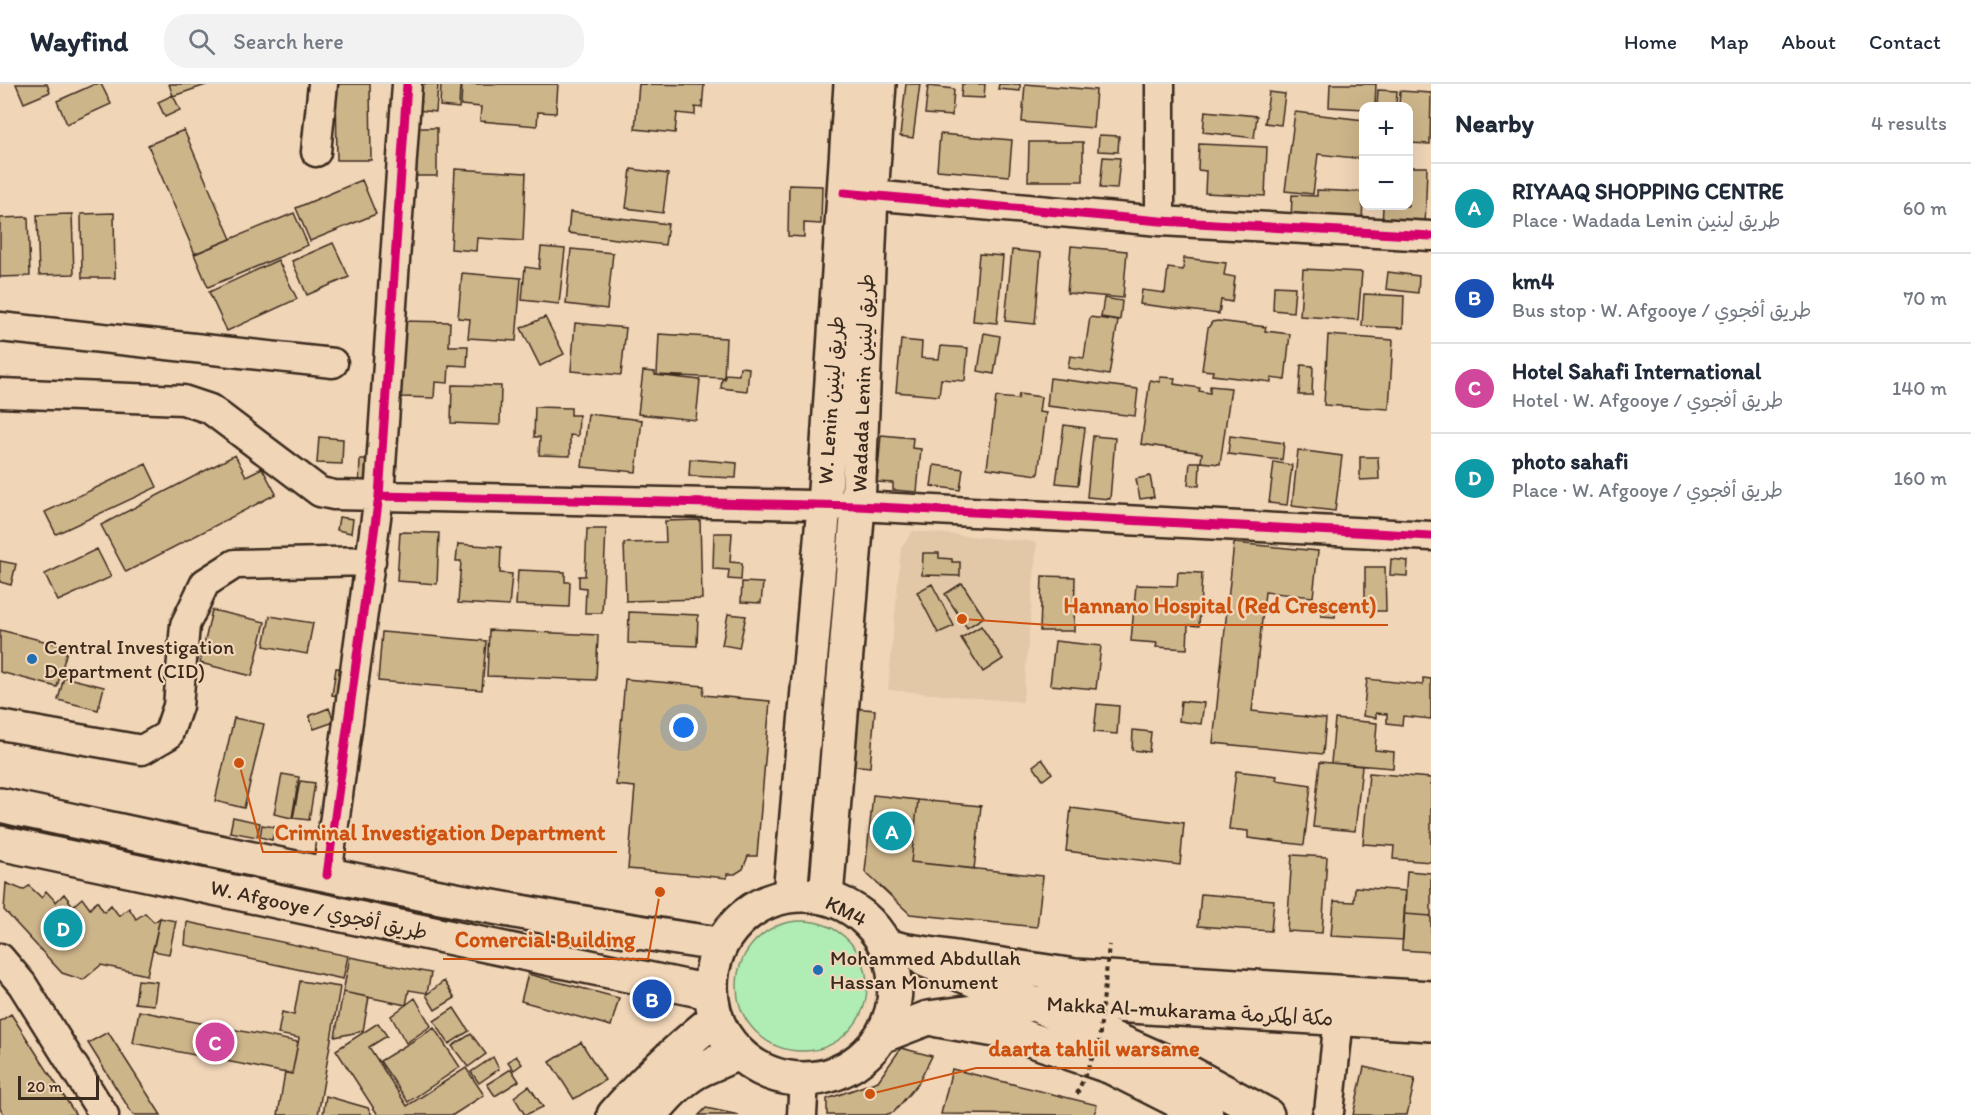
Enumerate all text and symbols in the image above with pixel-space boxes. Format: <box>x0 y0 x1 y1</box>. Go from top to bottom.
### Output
search box <box>164 14 584 68</box>
text: Wayfind <box>30 24 128 58</box>
icon: search <box>185 25 218 58</box>
text: Search here <box>233 28 344 55</box>
text: Home <box>1624 29 1677 54</box>
text: Map <box>1710 29 1749 54</box>
text: About <box>1782 29 1836 54</box>
text: Contact <box>1869 29 1941 54</box>
map controls <box>1359 102 1413 210</box>
button: + <box>1359 102 1413 156</box>
text: Nearby <box>1455 107 1534 139</box>
text: 4 results <box>1871 111 1947 135</box>
button: − <box>1359 156 1413 210</box>
text: RIYAAQ SHOPPING CENTRE <box>1512 178 1784 205</box>
text: A <box>1468 196 1481 220</box>
text: 60 m <box>1903 196 1947 220</box>
text: Place · Wadada Lenin طريق لينين <box>1512 208 1780 232</box>
text: km4 <box>1512 268 1554 295</box>
street label: Wadada Lenin طريق لينين <box>846 273 879 493</box>
text: B <box>1468 286 1481 310</box>
text: 70 m <box>1903 286 1947 310</box>
text: Bus stop · W. Afgooye / طريق أفجوي <box>1512 298 1811 322</box>
street label: W. Lenin طريق لينين <box>812 315 849 485</box>
text: Hotel Sahafi International <box>1512 358 1761 385</box>
text: C <box>1468 376 1481 400</box>
text: 140 m <box>1892 376 1947 400</box>
text: Hotel · W. Afgooye / طريق أفجوي <box>1512 388 1784 412</box>
text: photo sahafi <box>1512 448 1628 475</box>
text: D <box>1468 466 1481 490</box>
text: 160 m <box>1894 466 1947 490</box>
text: Place · W. Afgooye / طريق أفجوي <box>1512 478 1783 502</box>
callout: Hannano Hospital (Red Crescent) <box>1051 585 1388 625</box>
text: Hannano Hospital (Red Crescent) <box>1063 592 1377 619</box>
place label: Central Investigation Department (CID) <box>44 634 234 683</box>
marker: Central Investigation Department (CID) <box>25 652 39 666</box>
your location <box>669 713 698 742</box>
pin: A <box>872 808 912 854</box>
callout: Criminal Investigation Department <box>263 812 617 852</box>
text: Criminal Investigation Department <box>275 819 606 846</box>
street label: W. Afgooye / طريق أفجوي <box>207 874 430 948</box>
street label: KM4 <box>821 890 871 932</box>
pin: D <box>44 906 82 950</box>
callout: Comercial Building <box>443 919 648 959</box>
text: Comercial Building <box>455 926 636 953</box>
place label: Mohammed Abdullah Hassan Monument <box>830 945 1021 994</box>
marker: Mohammed Abdullah Hassan Monument <box>811 963 825 977</box>
pin: B <box>632 976 672 1022</box>
street label: Makka Al-mukarama مكة المكرمة <box>1046 991 1334 1030</box>
pin: C <box>196 1020 234 1064</box>
callout: daarta tahliil warsame <box>976 1028 1212 1068</box>
text: daarta tahliil warsame <box>988 1035 1200 1062</box>
scale bar <box>18 1073 99 1100</box>
text: 20 m <box>27 1077 62 1096</box>

